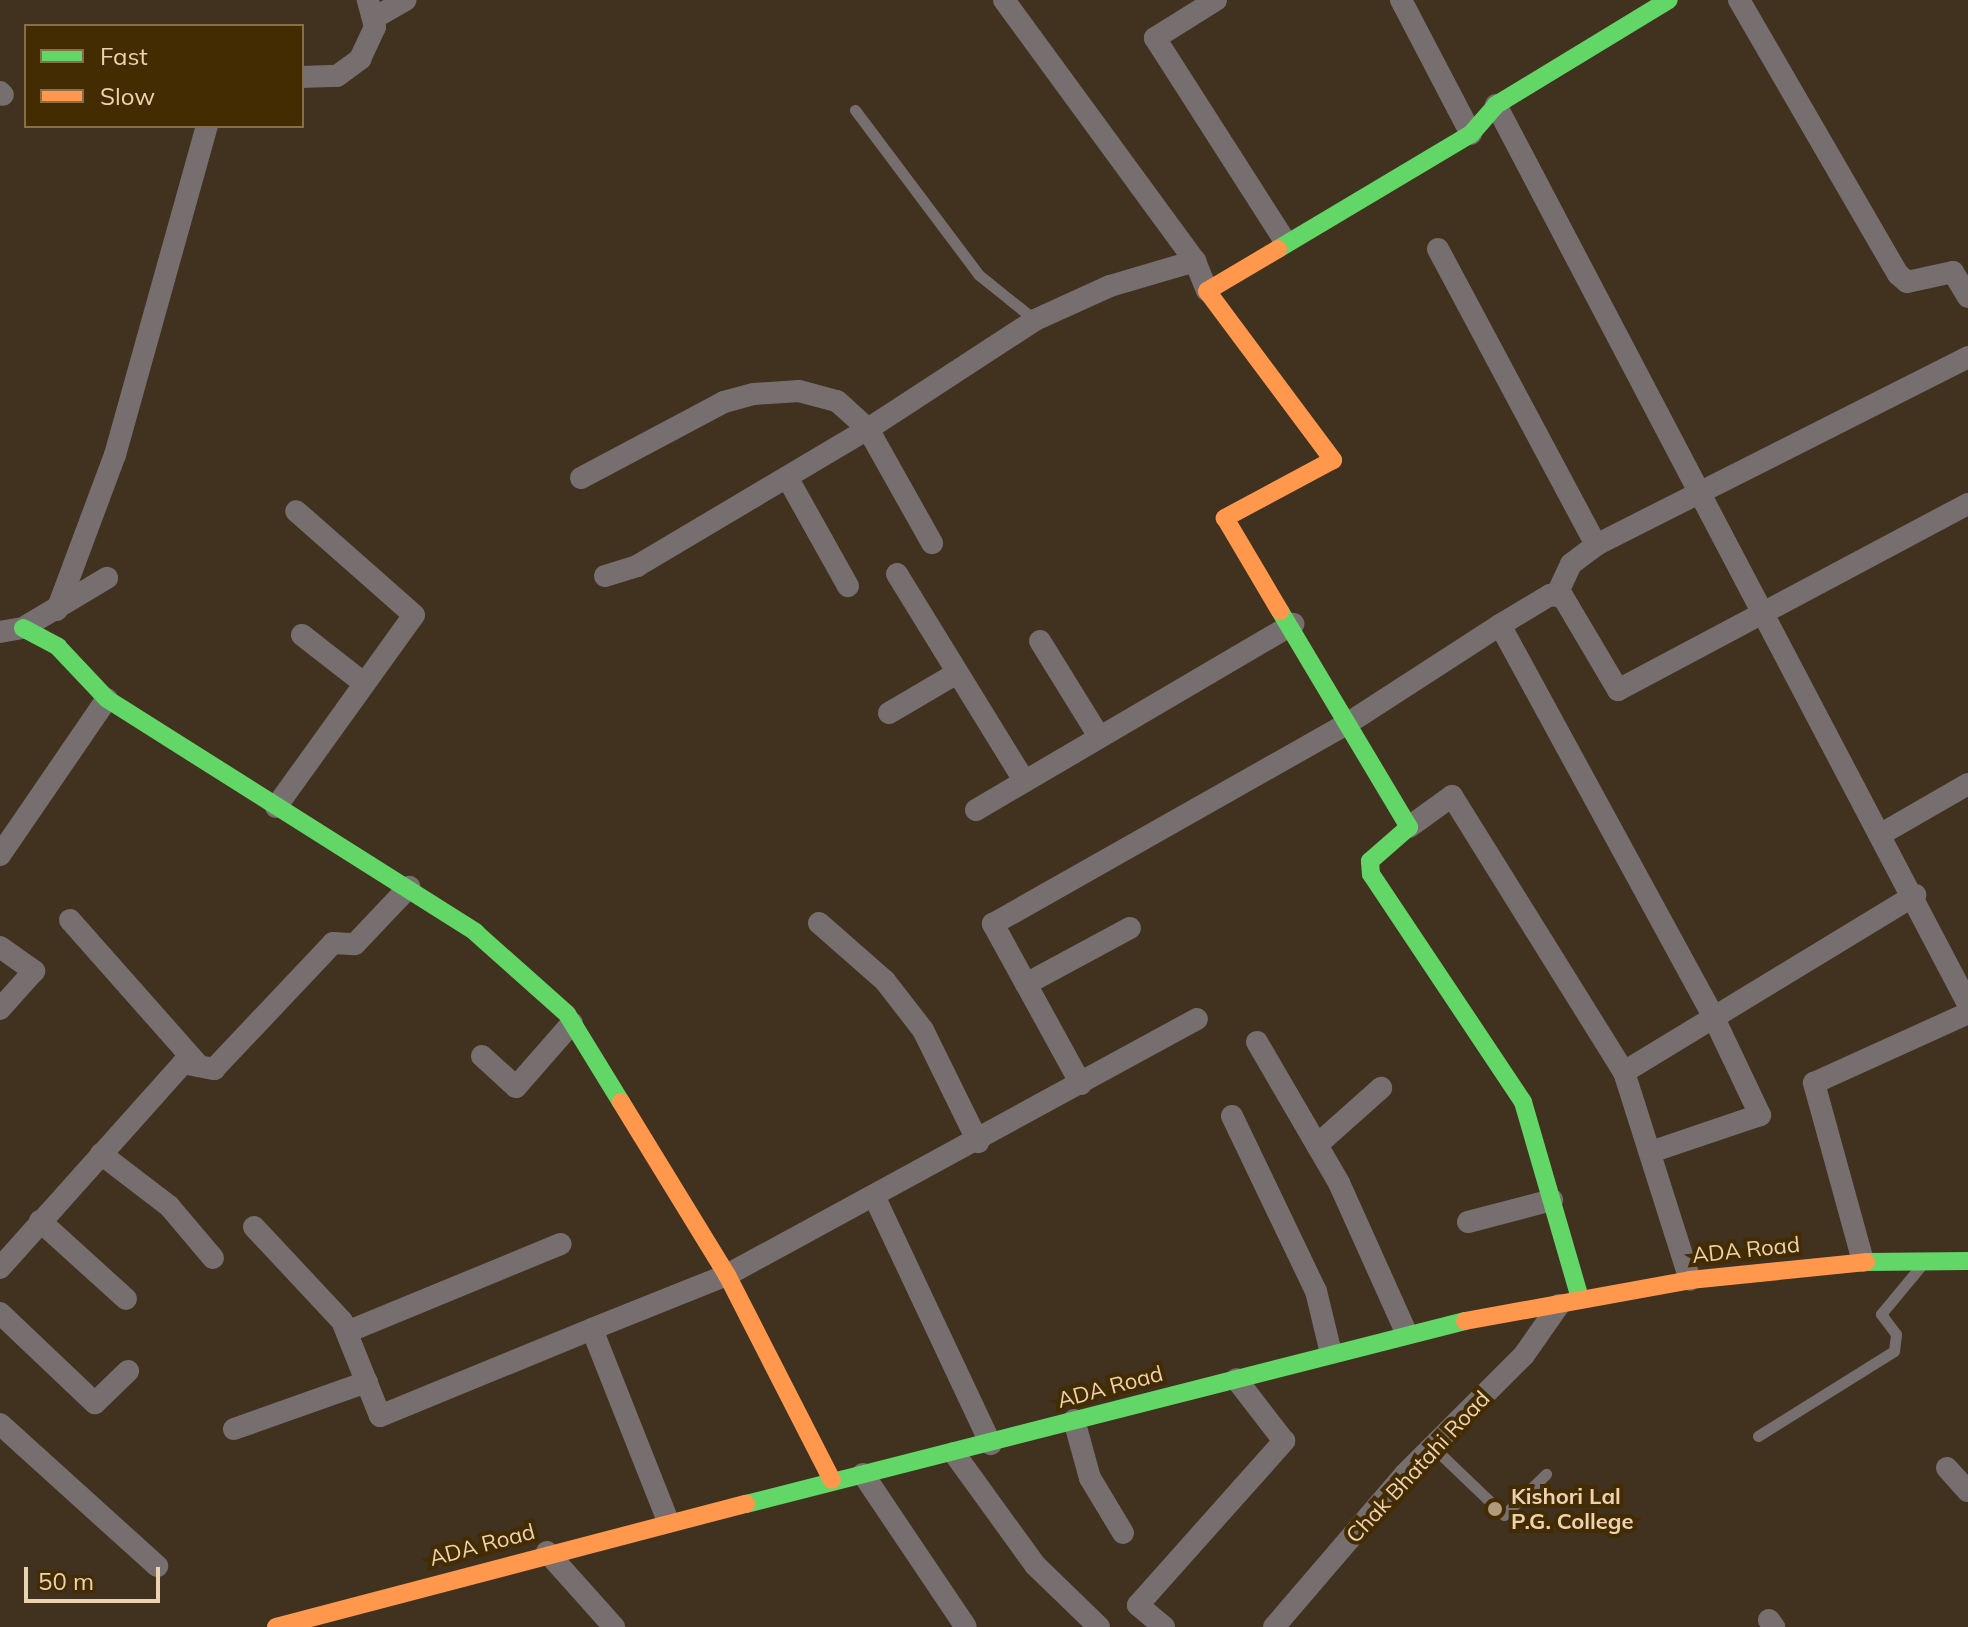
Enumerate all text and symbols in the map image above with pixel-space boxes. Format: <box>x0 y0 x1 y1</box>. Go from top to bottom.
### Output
legend <box>24 24 304 128</box>
text: Fast <box>100 41 148 71</box>
text: Slow <box>100 81 155 111</box>
street label: ADA Road <box>1691 1231 1801 1269</box>
street label: ADA Road <box>1054 1360 1166 1414</box>
street label: Chak Bhatahi Road <box>1341 1386 1495 1548</box>
place label: Kishori Lal P.G. College <box>1511 1483 1633 1534</box>
marker: Kishori Lal P.G. College <box>1486 1500 1504 1518</box>
street label: ADA Road <box>426 1518 538 1572</box>
scale bar <box>28 1551 164 1601</box>
text: 50 m <box>38 1566 94 1596</box>

